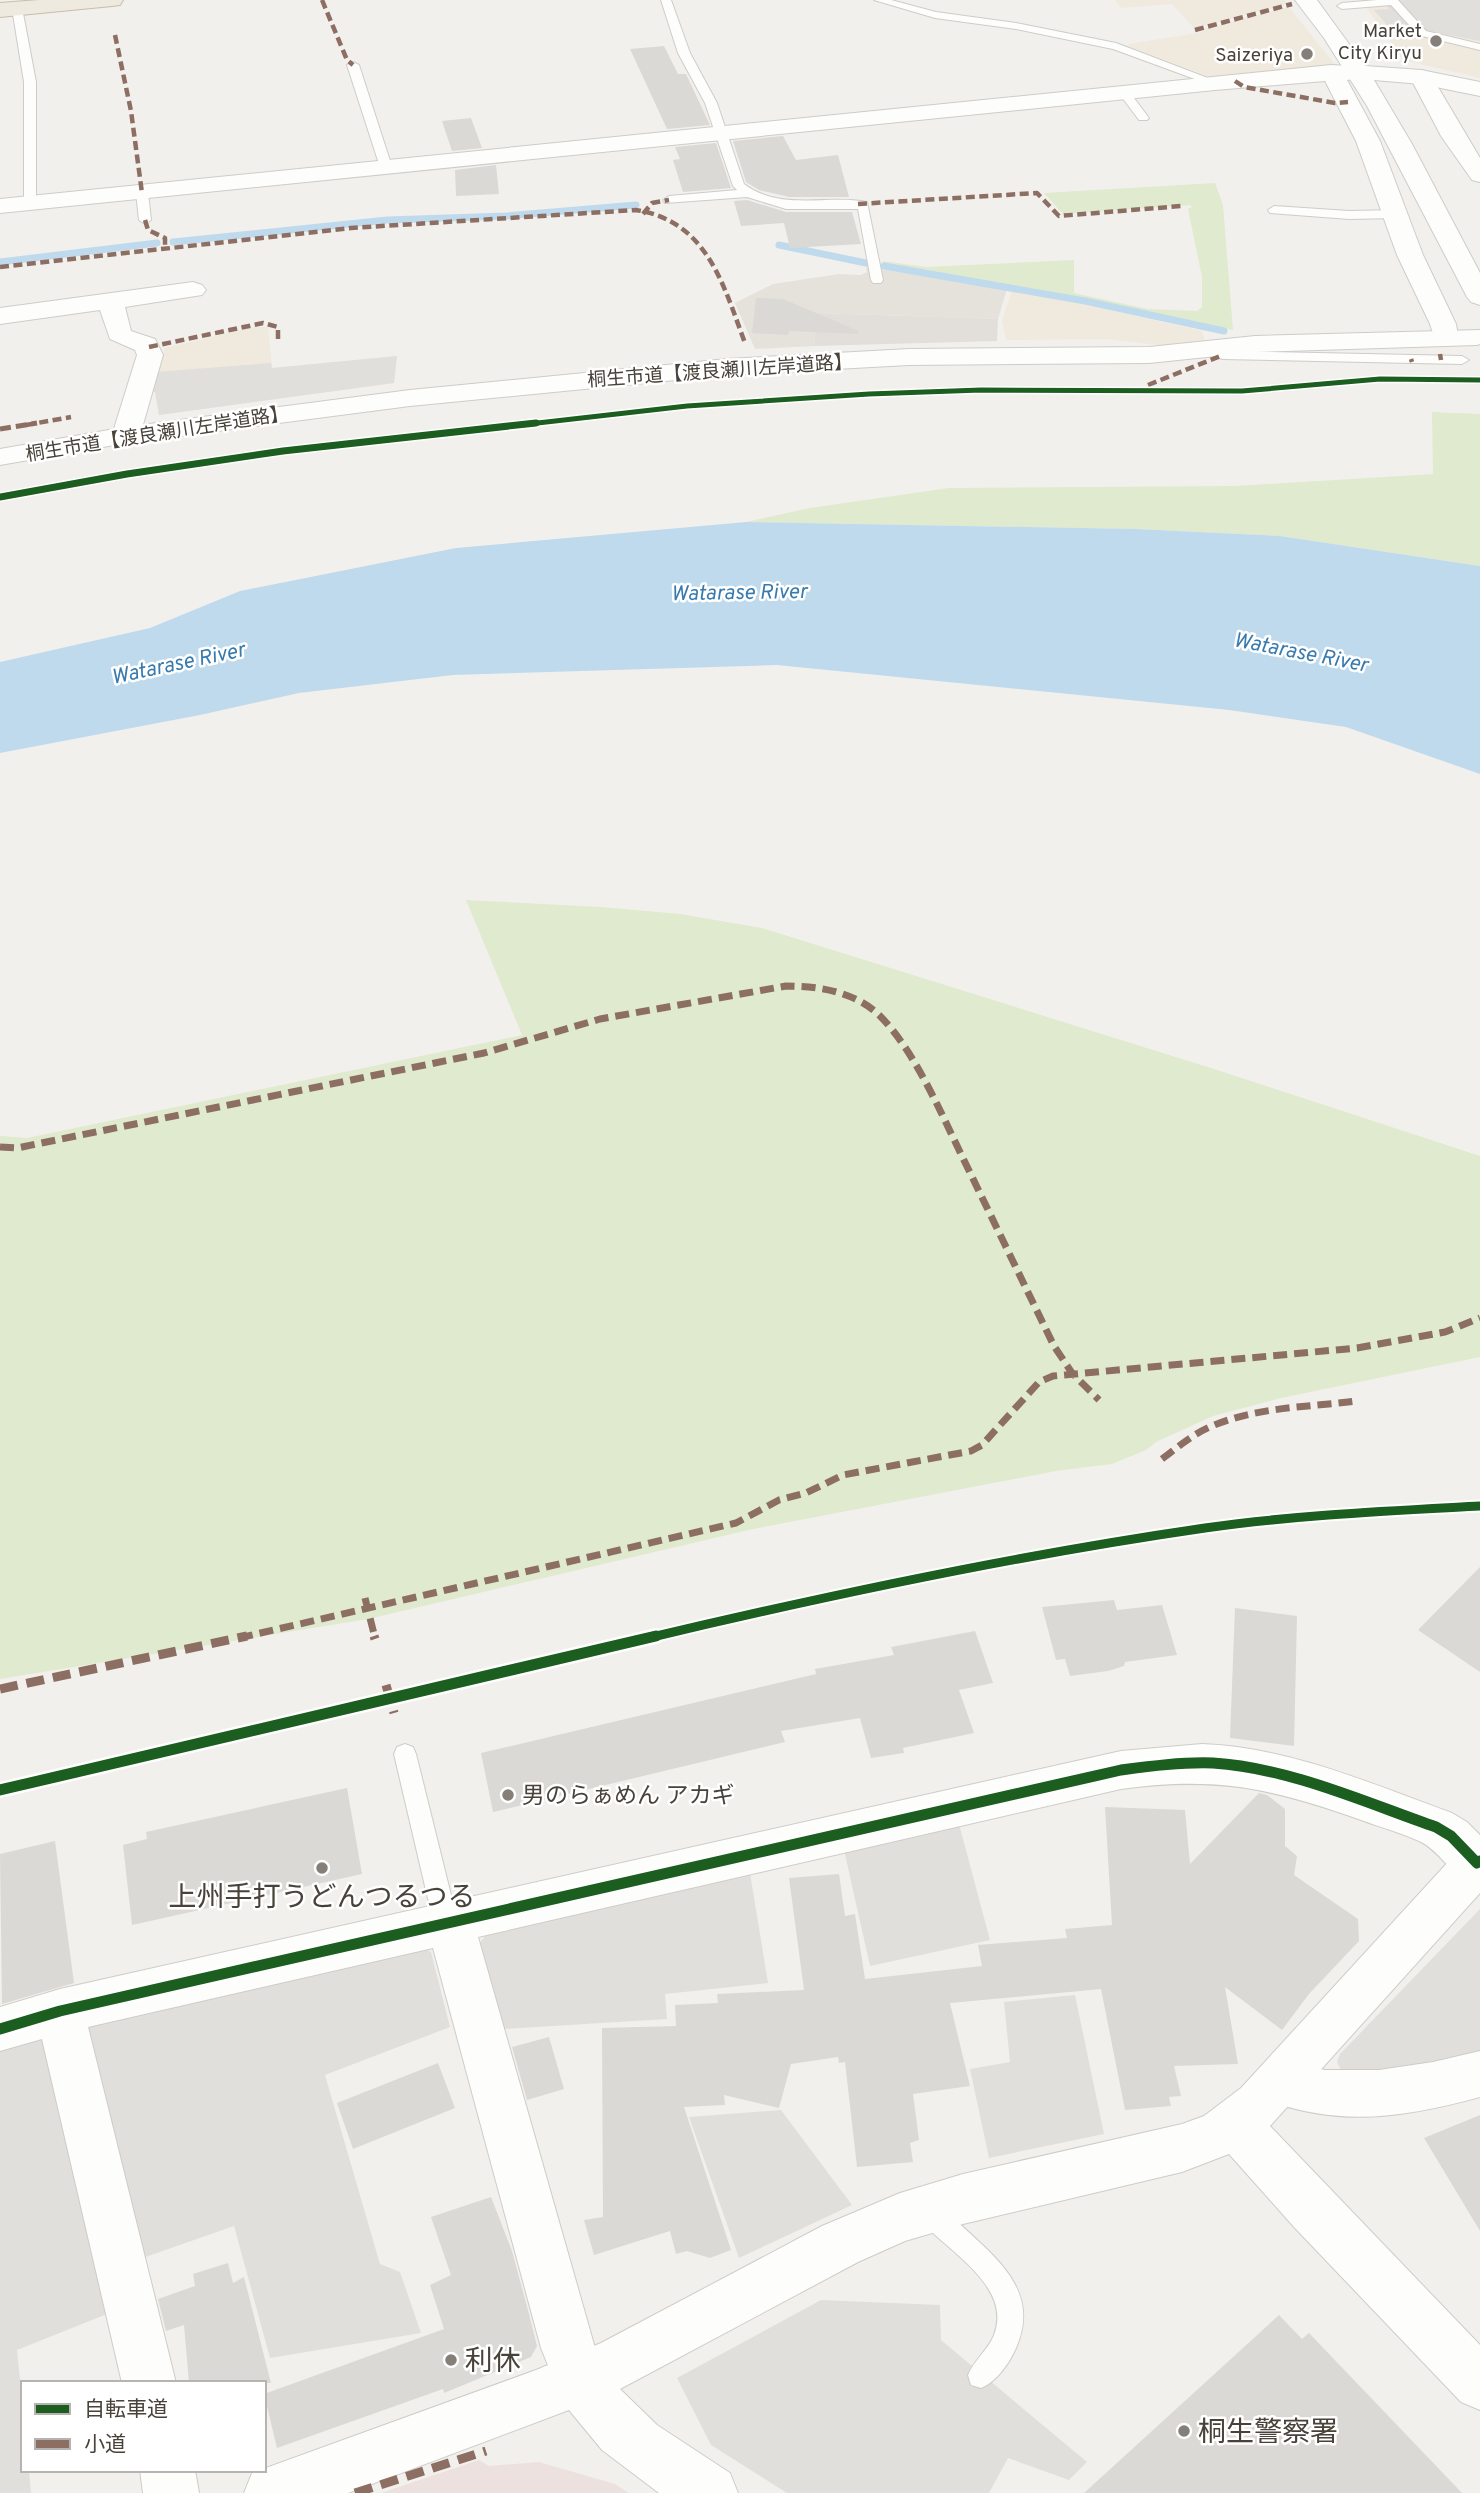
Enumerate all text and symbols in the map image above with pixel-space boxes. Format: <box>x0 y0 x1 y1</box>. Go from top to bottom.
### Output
place label: Market City Kiryu <box>1338 20 1422 66</box>
marker: Market City Kiryu <box>1428 33 1444 49</box>
place label: Saizeriya <box>1215 44 1293 68</box>
marker: Saizeriya <box>1299 46 1315 62</box>
street label: 桐生市道【渡良瀬川左岸道路】 <box>587 351 854 393</box>
street label: 桐生市道【渡良瀬川左岸道路】 <box>24 402 291 468</box>
water label: Watarase River <box>671 579 809 608</box>
water label: Watarase River <box>1231 627 1372 680</box>
water label: Watarase River <box>109 637 250 692</box>
place label: 男のらぁめん アカギ <box>522 1783 734 1812</box>
marker: 男のらぁめん アカギ <box>500 1787 516 1803</box>
marker: 上州手打うどんつるつる <box>314 1860 330 1876</box>
place label: 上州手打うどんつるつる <box>169 1881 475 1917</box>
place label: 利休 <box>465 2345 521 2381</box>
marker: 利休 <box>443 2352 459 2368</box>
legend <box>21 2381 266 2472</box>
text: 自転車道 <box>84 2397 168 2424</box>
place label: 桐生警察署 <box>1198 2416 1338 2452</box>
marker: 桐生警察署 <box>1176 2423 1192 2439</box>
text: 小道 <box>84 2432 126 2459</box>

